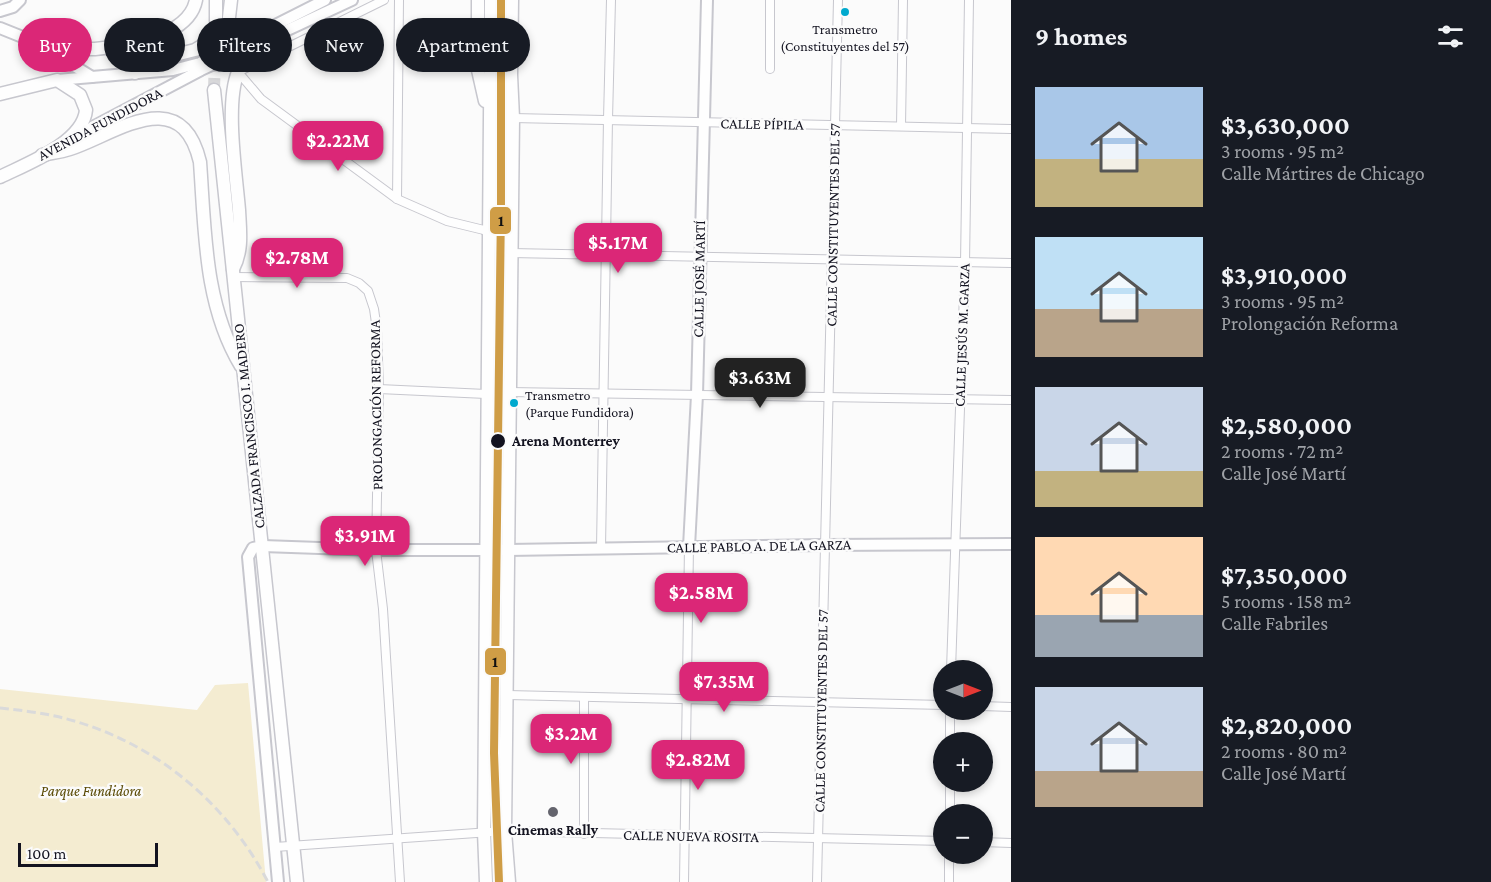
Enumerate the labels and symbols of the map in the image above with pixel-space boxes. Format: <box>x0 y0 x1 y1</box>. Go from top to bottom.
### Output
marker: Transmetro (Constituyentes del 57) <box>839 6 851 18</box>
place label: Transmetro (Constituyentes del 57) <box>780 21 910 55</box>
street label: AVENIDA FUNDIDORA <box>35 84 165 164</box>
street label: CALLE PÍPILA <box>720 115 804 133</box>
pin: $2.22M <box>289 121 387 172</box>
street label: CALLE CONSTITUYENTES DEL 57 <box>823 123 843 327</box>
line badge: 1 <box>489 206 512 235</box>
text: 1 <box>498 212 504 229</box>
street label: CALLE JOSÉ MARTÍ <box>690 220 709 338</box>
pin: $5.17M <box>569 223 667 274</box>
pin: $2.78M <box>248 238 346 289</box>
street label: CALLE JESÚS M. GARZA <box>951 262 974 407</box>
street label: PROLONGACIÓN REFORMA <box>367 319 385 490</box>
street label: CALZADA FRANCISCO I. MADERO <box>230 323 268 529</box>
pin: $3.63M <box>711 358 809 409</box>
place label: Transmetro (Parque Fundidora) <box>525 387 634 421</box>
marker: Transmetro (Parque Fundidora) <box>508 397 520 409</box>
marker: Arena Monterrey <box>489 432 507 450</box>
place label: Arena Monterrey <box>511 433 620 449</box>
pin: $3.91M <box>316 516 414 567</box>
street label: CALLE PABLO A. DE LA GARZA <box>667 536 852 556</box>
pin: $2.58M <box>652 573 750 624</box>
street label: CALLE CONSTITUYENTES DEL 57 <box>811 609 831 813</box>
line badge: 1 <box>484 647 507 676</box>
text: 1 <box>492 653 498 670</box>
north arrow <box>933 660 993 720</box>
pin: $7.35M <box>675 662 773 713</box>
pin: $3.2M <box>529 714 613 765</box>
pin: $2.82M <box>649 740 747 791</box>
park label: Parque Fundidora <box>41 783 141 800</box>
marker: Cinemas Rally <box>546 805 560 819</box>
place label: Cinemas Rally <box>508 822 599 838</box>
street label: CALLE NUEVA ROSITA <box>623 827 760 845</box>
scale bar <box>18 840 158 868</box>

